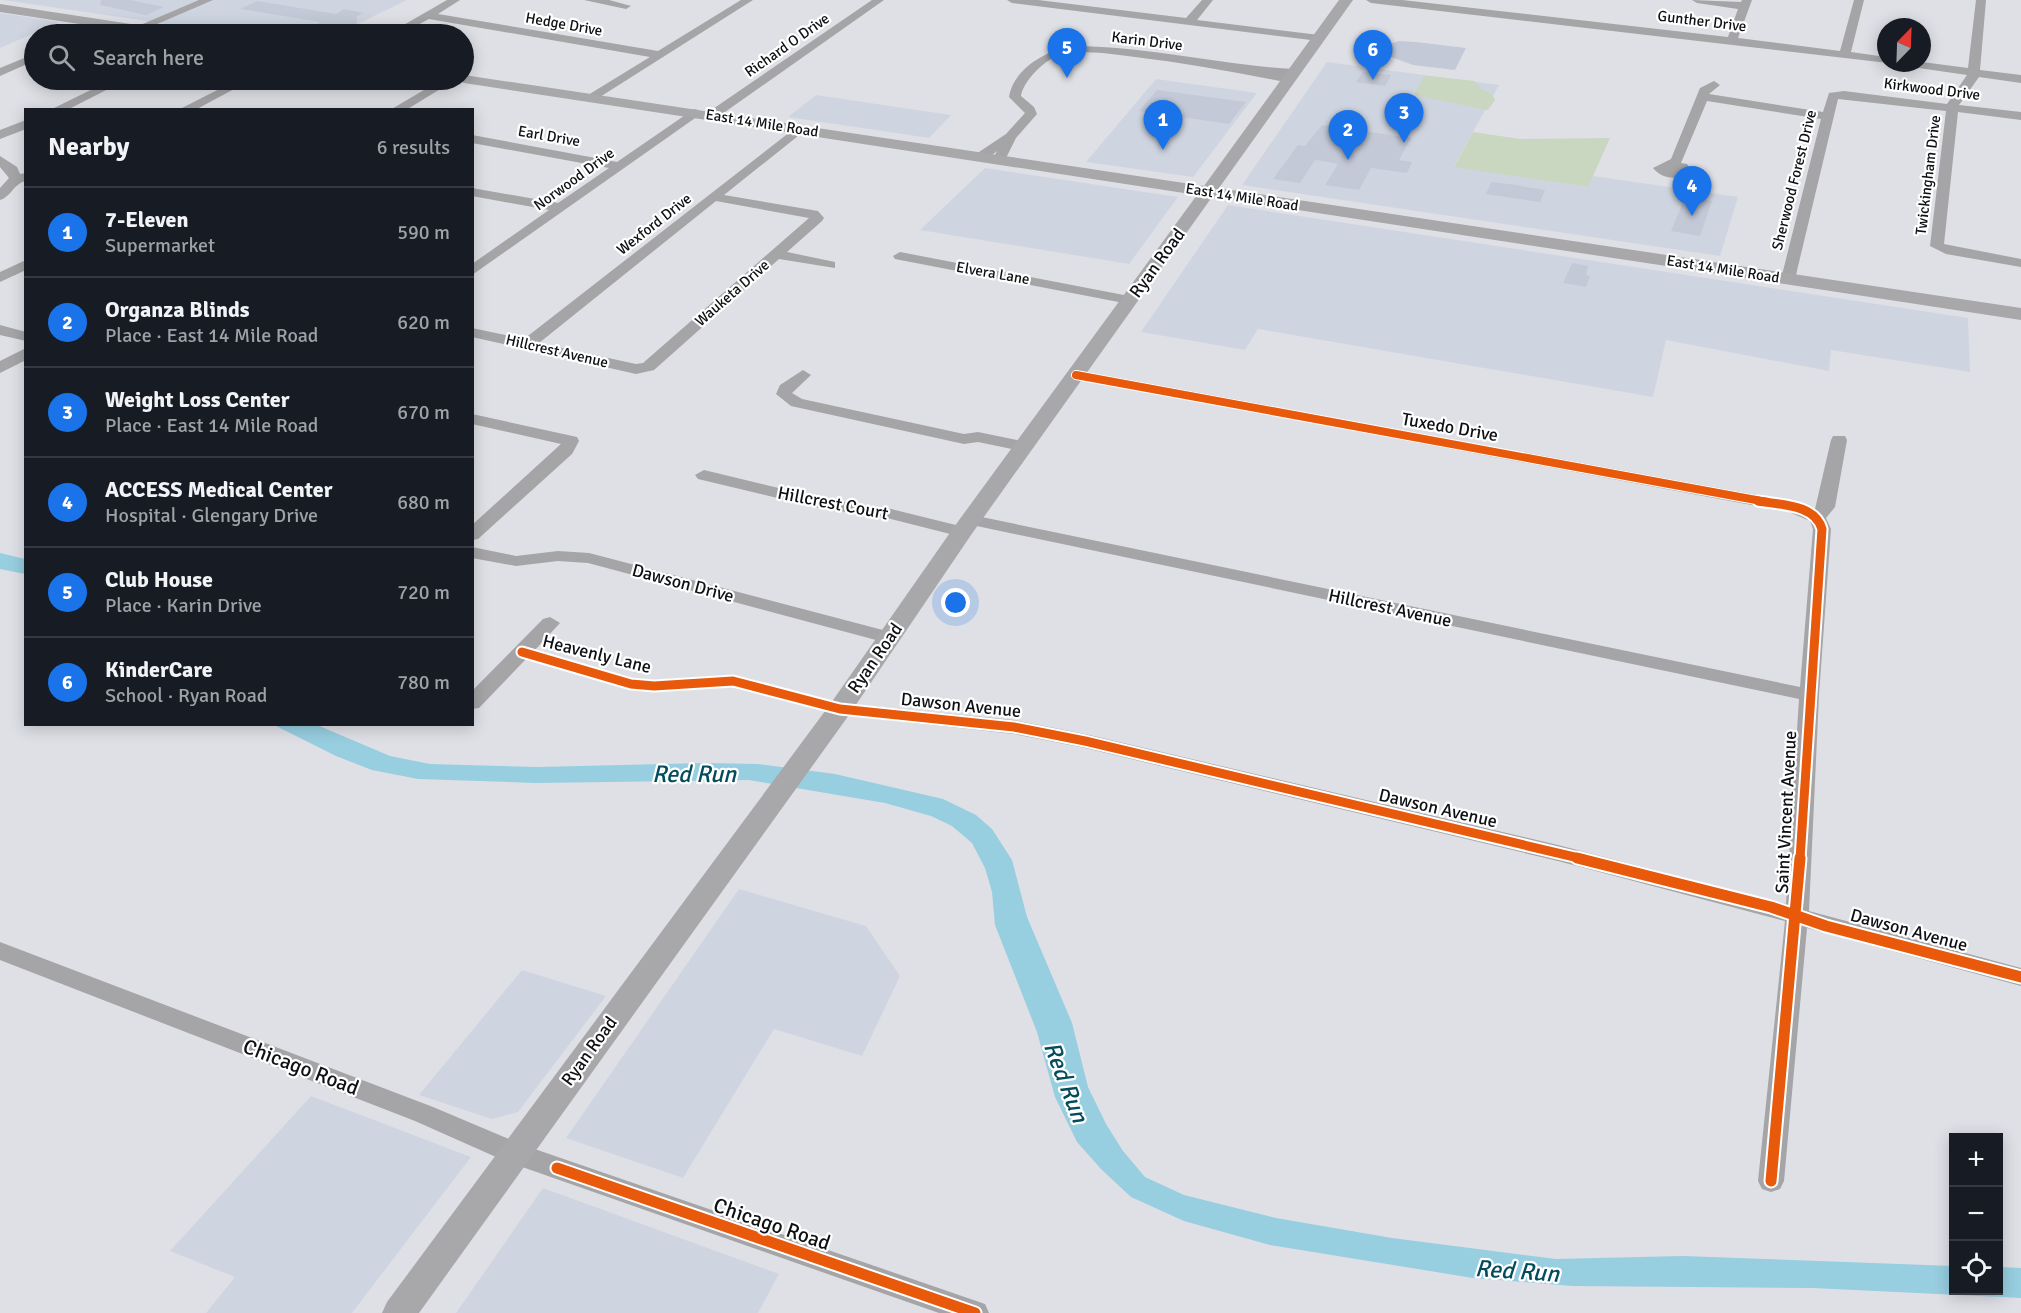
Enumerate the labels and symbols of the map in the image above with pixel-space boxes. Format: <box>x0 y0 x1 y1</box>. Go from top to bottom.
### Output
street label: Gunther Drive <box>1657 7 1747 35</box>
street label: Hedge Drive <box>524 8 604 40</box>
street label: Richard O Drive <box>741 9 833 81</box>
north arrow <box>1877 18 1931 72</box>
pin: 5 <box>1048 28 1086 78</box>
street label: Karin Drive <box>1110 28 1184 54</box>
pin: 6 <box>1354 31 1392 80</box>
street label: Kirkwood Drive <box>1883 74 1981 104</box>
pin: 3 <box>1384 94 1424 143</box>
pin: 1 <box>1144 100 1182 150</box>
street label: East 14 Mile Road <box>704 105 820 141</box>
street label: Sherwood Forest Drive <box>1768 108 1820 252</box>
pin: 2 <box>1328 110 1368 160</box>
street label: Twickingham Drive <box>1912 114 1944 236</box>
street label: Earl Drive <box>517 122 581 150</box>
street label: Norwood Drive <box>530 144 618 214</box>
pin: 4 <box>1672 166 1712 216</box>
street label: East 14 Mile Road <box>1184 179 1300 215</box>
street label: Wexford Drive <box>613 189 695 259</box>
street label: Ryan Road <box>1124 224 1190 302</box>
street label: East 14 Mile Road <box>1665 251 1781 287</box>
street label: Wauketa Drive <box>691 256 773 330</box>
street label: Elvera Lane <box>955 258 1031 288</box>
street label: Hillcrest Avenue <box>504 330 610 372</box>
street label: Tuxedo Drive <box>1400 408 1500 446</box>
street label: Hillcrest Court <box>776 481 890 525</box>
street label: Dawson Drive <box>630 559 736 607</box>
street label: Hillcrest Avenue <box>1326 584 1454 632</box>
your location <box>941 588 970 617</box>
street label: Ryan Road <box>843 619 907 697</box>
street label: Heavenly Lane <box>540 630 654 678</box>
street label: Dawson Avenue <box>900 688 1022 722</box>
street label: Saint Vincent Avenue <box>1771 730 1801 894</box>
water label: Red Run <box>652 759 737 789</box>
street label: Dawson Avenue <box>1377 784 1499 832</box>
street label: Dawson Avenue <box>1848 904 1970 956</box>
street label: Ryan Road <box>556 1012 622 1090</box>
street label: Chicago Road <box>239 1033 363 1101</box>
water label: Red Run <box>1037 1037 1095 1128</box>
street label: Chicago Road <box>710 1192 834 1256</box>
water label: Red Run <box>1474 1253 1561 1289</box>

